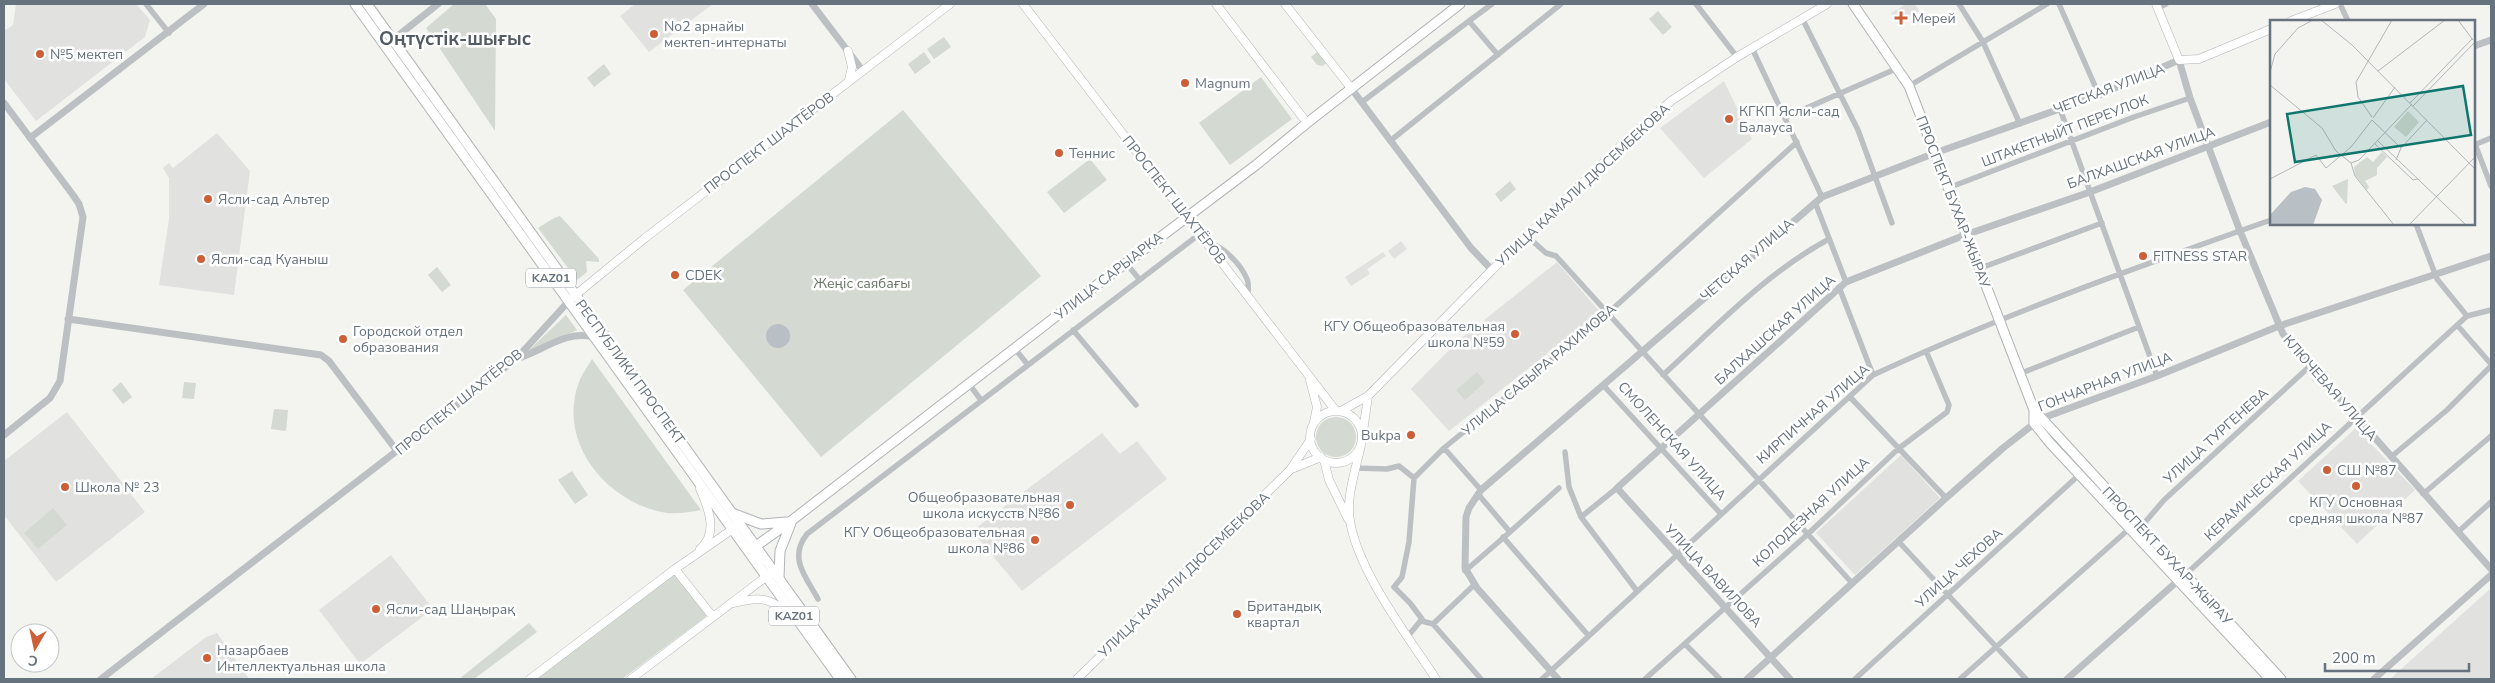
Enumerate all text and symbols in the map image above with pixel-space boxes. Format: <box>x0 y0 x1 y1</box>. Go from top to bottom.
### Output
place label: Мерей <box>1912 9 1956 28</box>
marker: Мерей <box>1894 11 1908 25</box>
place label: No2 арнайы мектеп-интернаты <box>664 17 787 52</box>
inset map <box>2270 20 2475 225</box>
district label: Оңтүстік-шығыс <box>379 26 531 52</box>
marker: No2 арнайы мектеп-интернаты <box>648 28 660 40</box>
place label: №5 мектеп <box>50 45 123 64</box>
marker: №5 мектеп <box>34 48 46 60</box>
street label: ЧЕТСКАЯ УЛИЦА <box>2051 59 2167 119</box>
place label: Magnum <box>1195 74 1250 93</box>
marker: Magnum <box>1179 77 1191 89</box>
street label: ПРОСПЕКТ ШАХТЁРОВ <box>700 88 838 198</box>
street label: ШТАКЕТНЫЙТ ПЕРЕУЛОК <box>1979 90 2151 172</box>
street label: УЛИЦА КАМАЛИ ДЮСЕМБЕКОВА <box>1491 99 1674 271</box>
place label: КГКП Ясли-сад Балауса <box>1739 102 1840 137</box>
marker: КГКП Ясли-сад Балауса <box>1723 113 1735 125</box>
street label: ПРОСПЕКТ БУХАР-ЖЫРАУ <box>1911 113 1995 292</box>
street label: БАЛХАШСКАЯ УЛИЦА <box>2064 122 2218 194</box>
street label: ПРОСПЕКТ ШАХТЁРОВ <box>1118 132 1230 268</box>
place label: Теннис <box>1069 144 1116 163</box>
marker: Теннис <box>1053 147 1065 159</box>
place label: Ясли-сад Альтер <box>218 190 330 209</box>
marker: Ясли-сад Альтер <box>202 193 214 205</box>
street label: ЧЕТСКАЯ УЛИЦА <box>1696 214 1798 306</box>
street label: УЛИЦА САРЫАРКА <box>1050 228 1167 325</box>
place label: FITNESS STAR <box>2153 247 2247 266</box>
place label: Ясли-сад Куаныш <box>211 250 328 269</box>
marker: FITNESS STAR <box>2137 250 2149 262</box>
marker: Ясли-сад Куаныш <box>195 253 207 265</box>
place label: CDEK <box>685 266 722 285</box>
road number: KАZ01 <box>526 268 576 288</box>
marker: CDEK <box>669 269 681 281</box>
street label: БАЛХАШСКАЯ УЛИЦА <box>1711 271 1839 389</box>
park label: Жеңіс саябағы <box>814 274 910 293</box>
street label: РЕСПУБЛИКИ ПРОСПЕКТ <box>571 296 689 449</box>
street label: УЛИЦА САБЫРА РАХИМОВА <box>1457 300 1620 441</box>
place label: КГУ Общеобразовательная школа №59 <box>1324 317 1505 352</box>
place label: Городской отдел образования <box>353 322 463 357</box>
marker: КГУ Общеобразовательная школа №59 <box>1509 328 1521 340</box>
street label: КЛЮЧЕВАЯ УЛИЦА <box>2279 331 2381 445</box>
marker: Городской отдел образования <box>337 333 349 345</box>
street label: ПРОСПЕКТ ШАХТЁРОВ <box>391 345 527 459</box>
street label: ГОНЧАРНАЯ УЛИЦА <box>2035 348 2175 416</box>
street label: КИРПИЧНАЯ УЛИЦА <box>1753 360 1873 468</box>
street label: СМОЛЕНСКАЯ УЛИЦА <box>1614 378 1730 504</box>
street label: УЛИЦА ТУРГЕНЕВА <box>2159 384 2273 489</box>
street label: КЕРАМИЧЕСКАЯ УЛИЦА <box>2200 417 2336 545</box>
place label: Bukpa <box>1361 426 1401 445</box>
marker: Bukpa <box>1405 429 1417 441</box>
street label: КОЛОДЕЗНАЯ УЛИЦА <box>1748 453 1874 571</box>
place label: СШ №87 <box>2337 461 2397 480</box>
marker: СШ №87 <box>2321 464 2333 476</box>
place label: Школа № 23 <box>75 478 160 497</box>
marker: КГУ Основная средняя школа №87 <box>2350 480 2362 492</box>
marker: Школа № 23 <box>59 481 71 493</box>
street label: ПРОСПЕКТ БУХАР-ЖЫРАУ <box>2098 483 2237 630</box>
place label: Общеобразовательная школа искусств №86 <box>908 488 1060 523</box>
street label: УЛИЦА КАМАЛИ ДЮСЕМБЕКОВА <box>1094 488 1274 663</box>
place label: КГУ Основная средняя школа №87 <box>2288 493 2424 528</box>
marker: Общеобразовательная школа искусств №86 <box>1064 499 1076 511</box>
street label: УЛИЦА ВАВИЛОВА <box>1659 520 1766 632</box>
place label: КГУ Общеобразовательная школа №86 <box>844 523 1025 558</box>
street label: УЛИЦА ЧЕХОВА <box>1911 524 2007 613</box>
marker: КГУ Общеобразовательная школа №86 <box>1029 534 1041 546</box>
place label: Британдық квартал <box>1247 597 1321 632</box>
place label: Ясли-сад Шаңырақ <box>386 600 515 619</box>
marker: Ясли-сад Шаңырақ <box>370 603 382 615</box>
road number: KАZ01 <box>769 606 819 626</box>
marker: Британдық квартал <box>1231 608 1243 620</box>
north arrow <box>10 623 60 673</box>
scale bar <box>2325 640 2469 672</box>
place label: Назарбаев Интеллектуальная школа <box>217 641 386 676</box>
text: 200 m <box>2332 648 2376 668</box>
text: С <box>26 650 39 670</box>
marker: Назарбаев Интеллектуальная школа <box>201 652 213 664</box>

